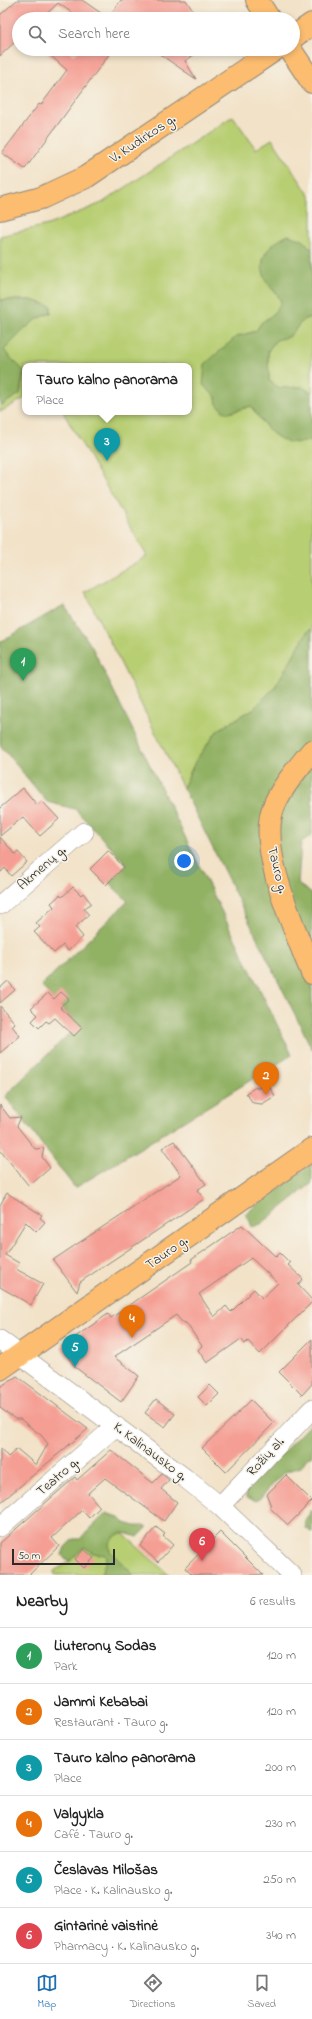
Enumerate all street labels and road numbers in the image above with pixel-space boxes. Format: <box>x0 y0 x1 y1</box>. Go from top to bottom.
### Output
street label: V. Kudirkos g. <box>105 109 181 170</box>
street label: Akmenų g. <box>13 840 72 896</box>
street label: Tauro g. <box>260 844 293 896</box>
street label: Tauro g. <box>141 1231 193 1276</box>
street label: K. Kalinausko g. <box>108 1417 192 1488</box>
street label: Rožių al. <box>242 1432 290 1482</box>
street label: Teatro g. <box>32 1452 85 1502</box>

